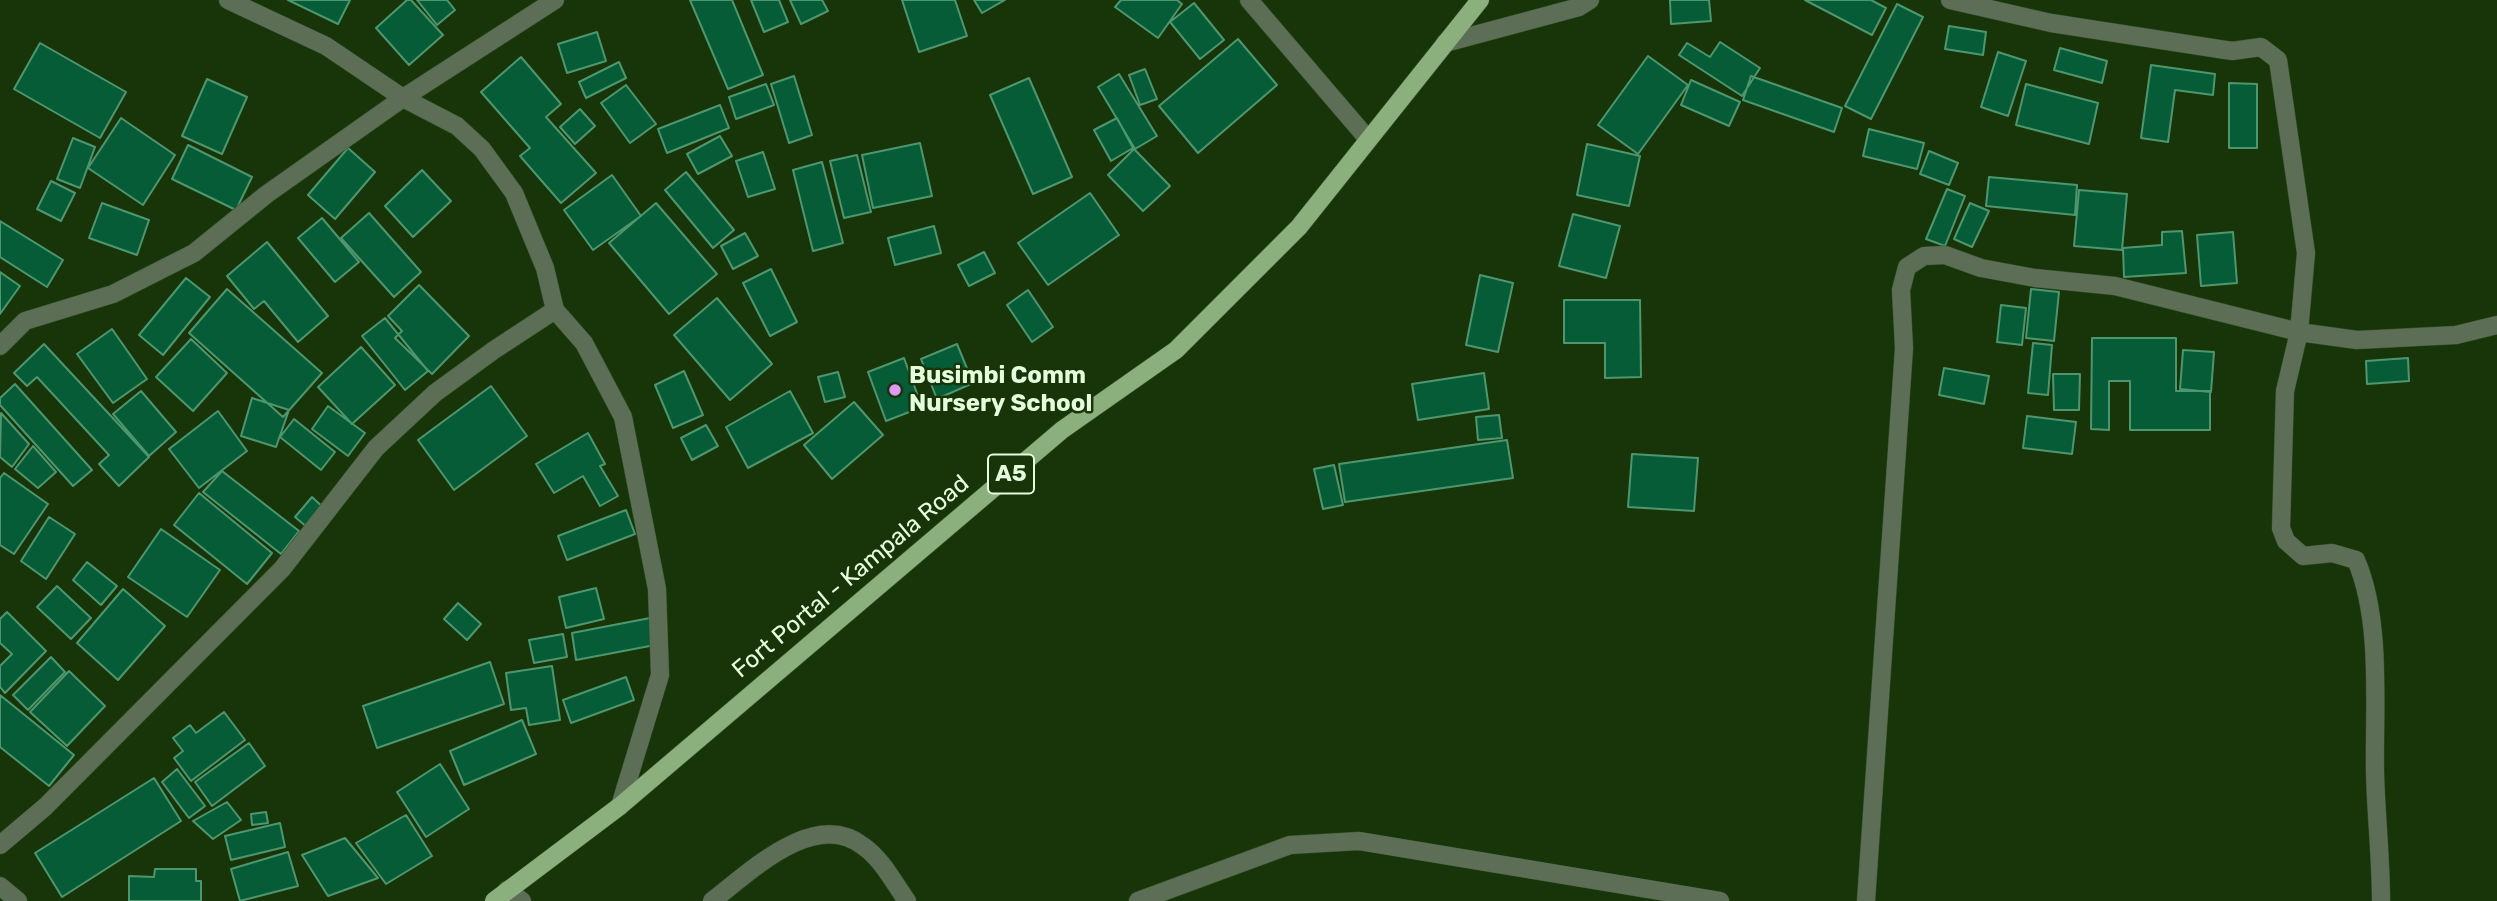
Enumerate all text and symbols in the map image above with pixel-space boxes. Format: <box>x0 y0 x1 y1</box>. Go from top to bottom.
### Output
place label: Busimbi Comm Nursery School <box>909 362 1092 418</box>
marker: Busimbi Comm Nursery School <box>887 382 903 398</box>
road number: A5 <box>988 454 1034 494</box>
street label: Fort Portal - Kampala Road <box>727 470 975 684</box>

